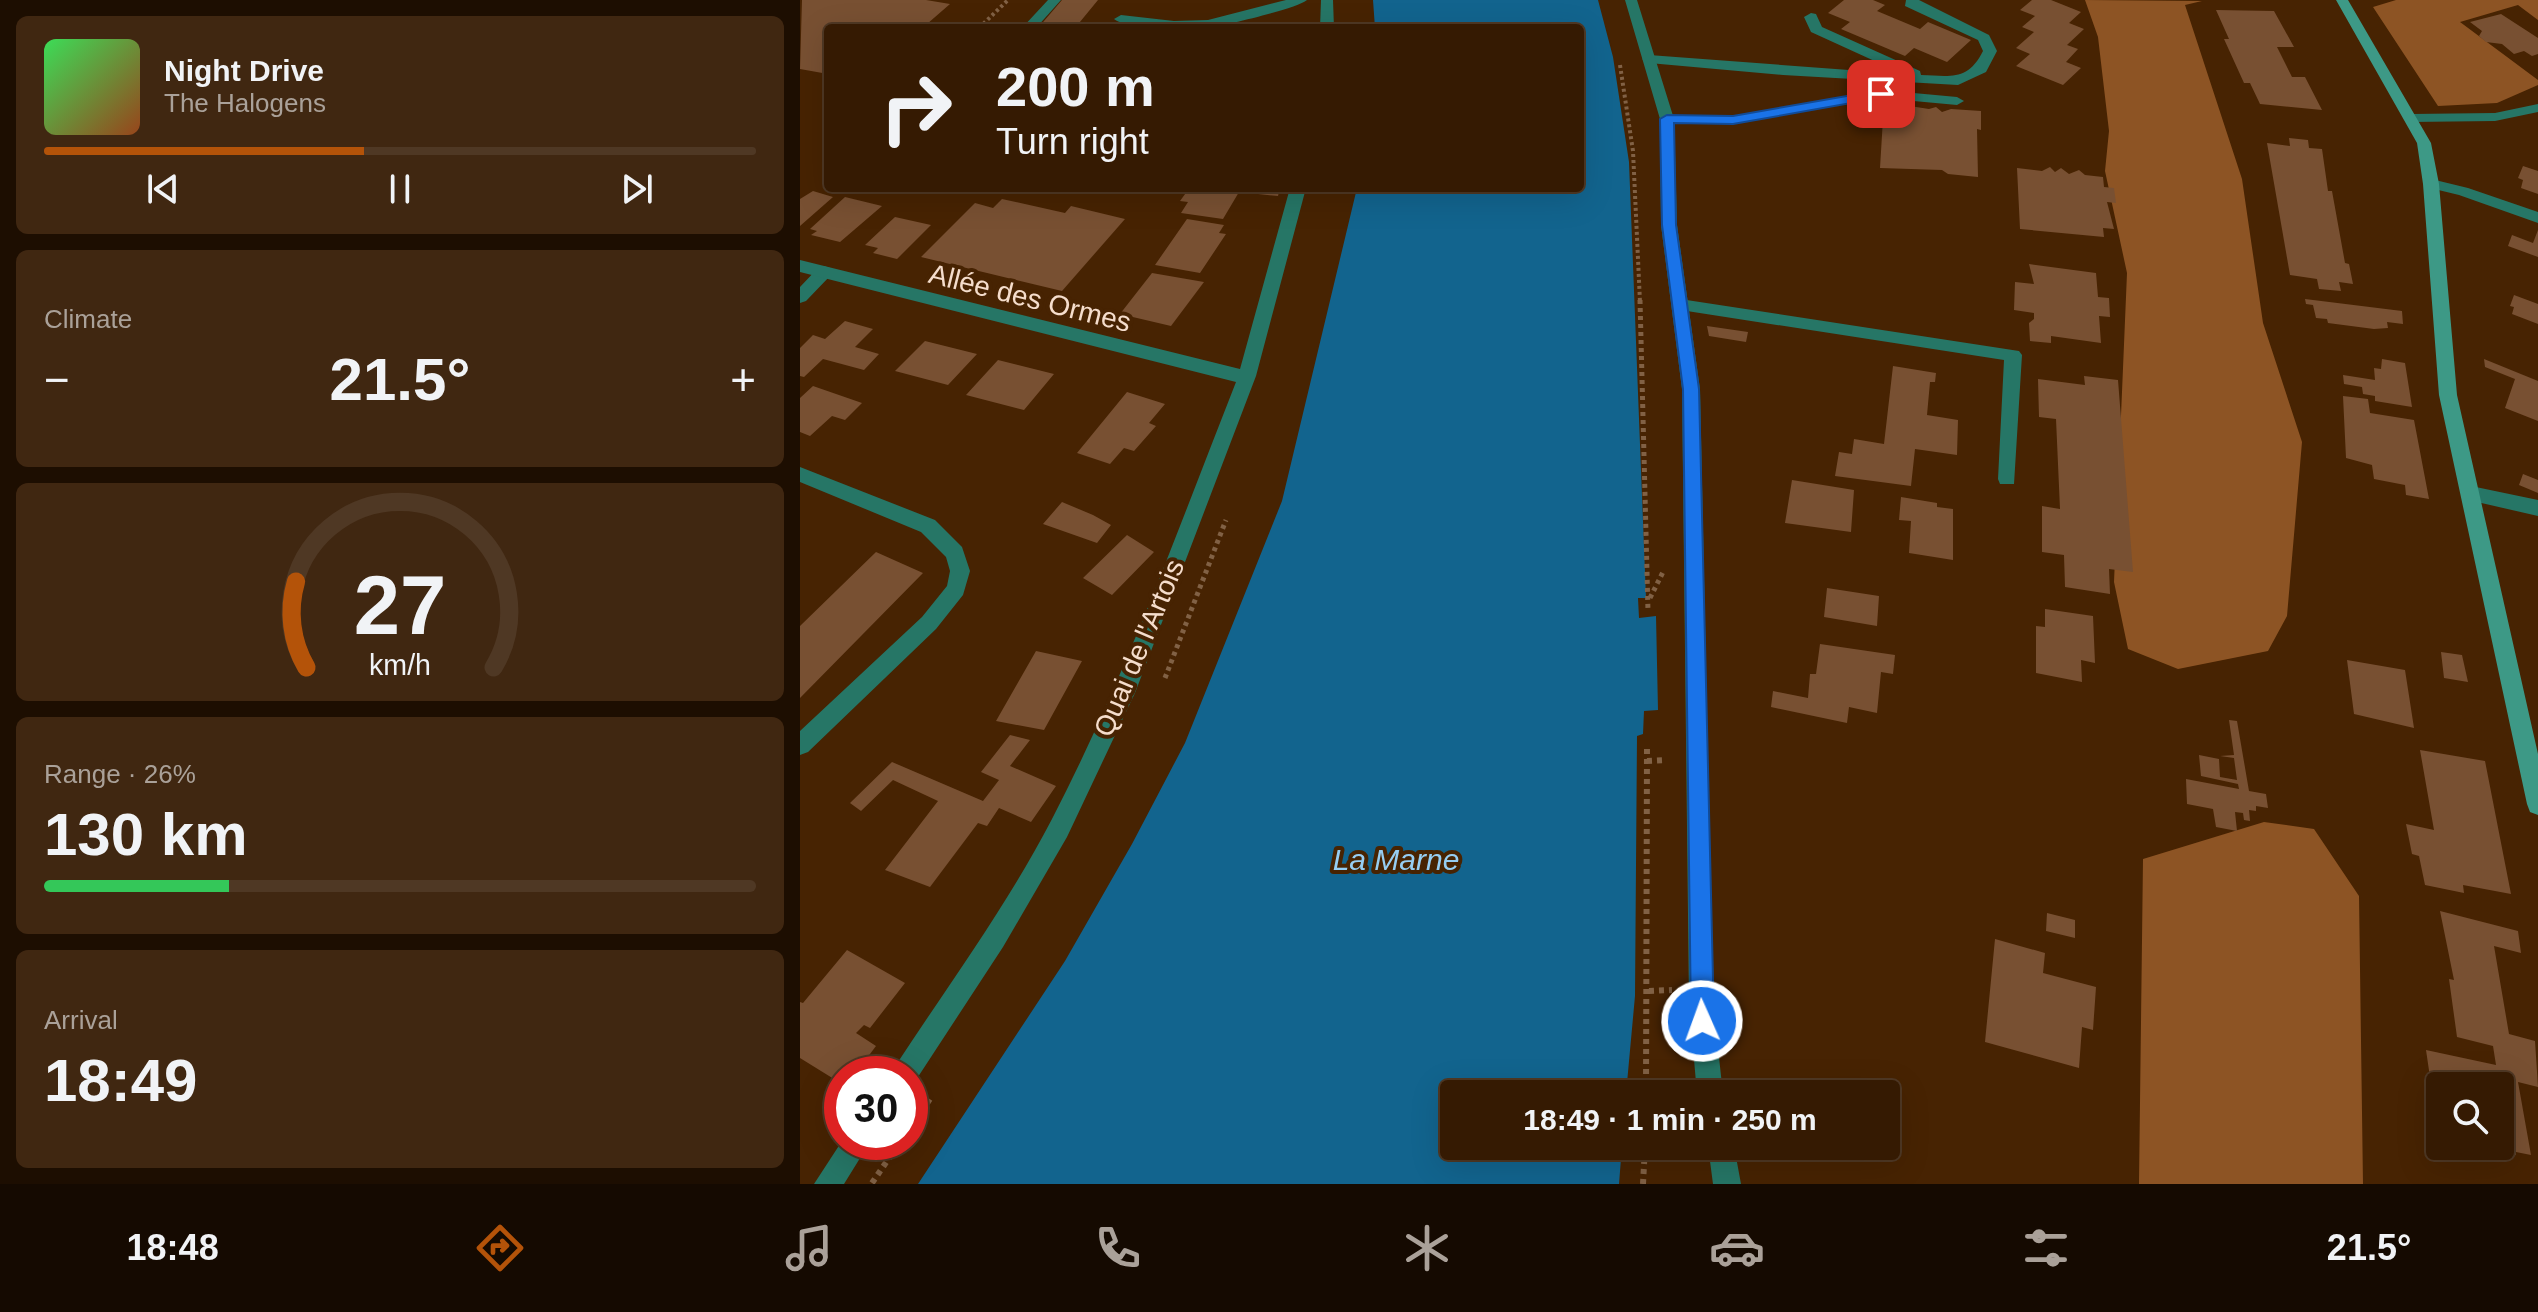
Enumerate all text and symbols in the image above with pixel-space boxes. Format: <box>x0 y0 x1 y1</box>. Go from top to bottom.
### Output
text: Night Drive <box>164 54 324 87</box>
text: 200 m <box>996 55 1155 118</box>
icon: right <box>864 56 968 160</box>
pin <box>1847 60 1915 128</box>
icon: arrive <box>1859 72 1903 116</box>
text: The Halogens <box>164 88 326 118</box>
text: Turn right <box>996 121 1149 162</box>
icon: previous <box>141 167 185 211</box>
icon: pause <box>378 167 422 211</box>
icon: next <box>615 167 659 211</box>
street label: Allée des Ormes <box>926 258 1134 338</box>
text: Climate <box>44 304 132 334</box>
text: 21.5° <box>330 346 470 413</box>
text: − <box>44 355 70 404</box>
text: + <box>730 355 756 404</box>
street label: Quai de l'Artois <box>1088 555 1190 741</box>
text: 27 <box>354 559 446 652</box>
text: km/h <box>369 649 431 681</box>
text: Range · 26% <box>44 759 196 789</box>
text: 130 km <box>44 801 248 868</box>
water label: La Marne <box>1333 843 1459 876</box>
position arrow <box>1660 979 1744 1063</box>
text: Arrival <box>44 1005 118 1035</box>
text: 18:49 <box>44 1047 197 1114</box>
speed limit sign: 30 <box>824 1056 928 1160</box>
map controls <box>2426 1072 2514 1160</box>
button: search <box>2426 1072 2514 1160</box>
text: 18:49 · 1 min · 250 m <box>1523 1103 1817 1136</box>
icon: directions <box>472 1220 528 1276</box>
icon: music <box>781 1220 837 1276</box>
icon: phone <box>1090 1220 1146 1276</box>
icon: climate <box>1399 1220 1455 1276</box>
icon: car <box>1709 1220 1765 1276</box>
icon: filters <box>2018 1220 2074 1276</box>
text: 18:48 <box>127 1227 219 1268</box>
text: 21.5° <box>2327 1227 2411 1268</box>

